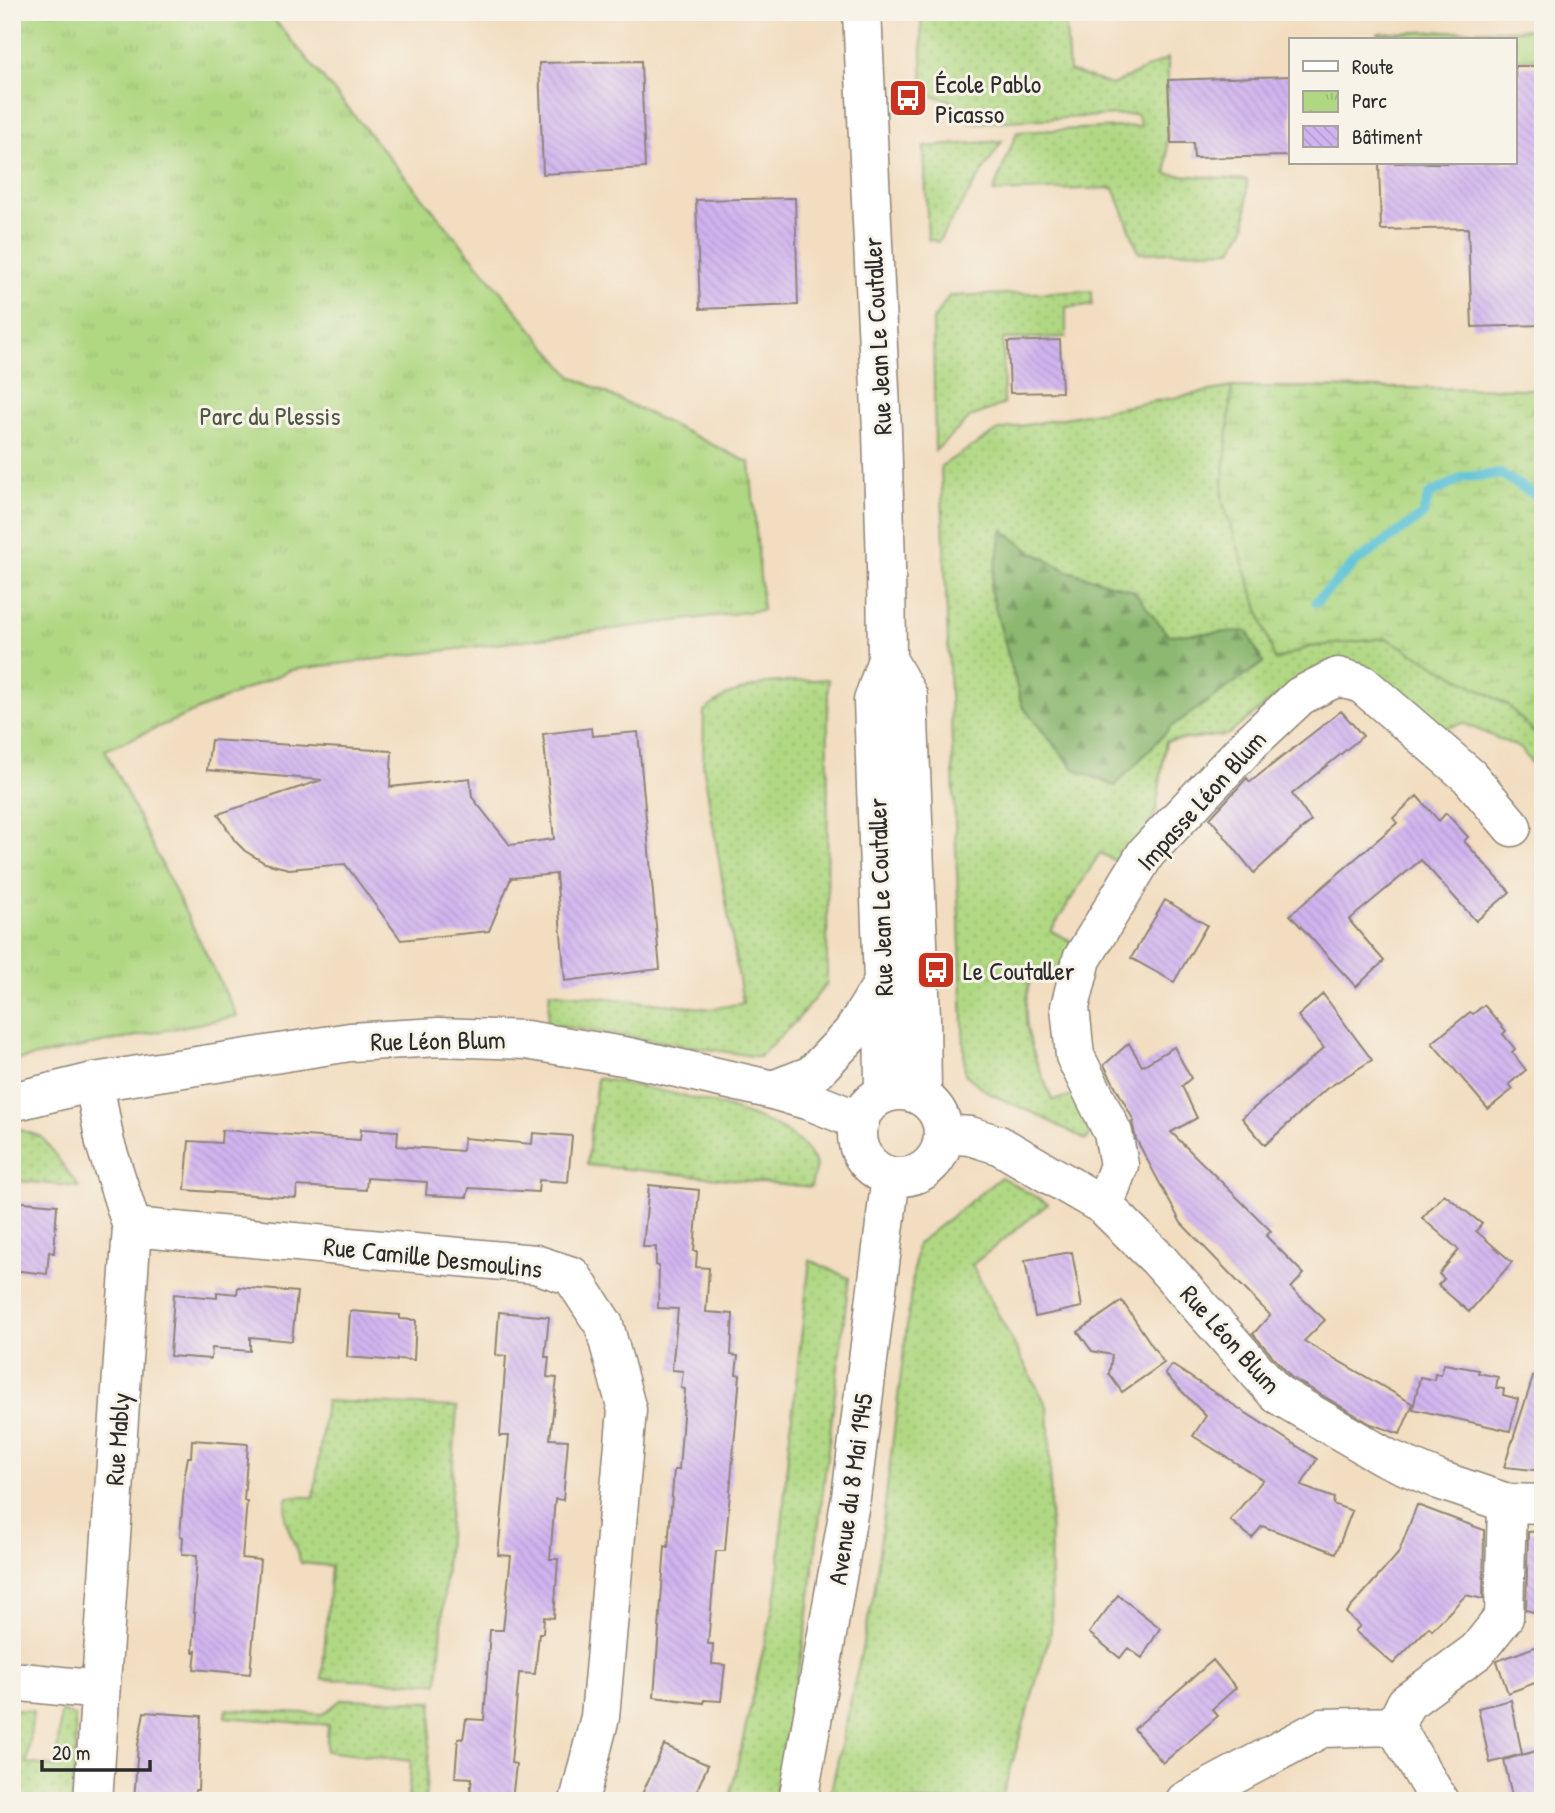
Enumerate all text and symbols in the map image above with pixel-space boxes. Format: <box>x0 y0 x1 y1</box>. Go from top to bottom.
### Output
legend <box>1289 38 1516 164</box>
text: Route <box>1352 52 1394 81</box>
place label: École Pablo Picasso <box>935 66 1041 131</box>
bus stop icon: École Pablo Picasso <box>887 77 929 119</box>
text: Parc <box>1352 86 1387 115</box>
text: Bâtiment <box>1352 122 1423 151</box>
street label: Rue Jean Le Coutaller <box>854 236 900 436</box>
park label: Parc du Plessis <box>200 398 340 433</box>
street label: Impasse Léon Blum <box>1128 722 1274 878</box>
street label: Rue Jean Le Coutaller <box>859 797 901 997</box>
bus stop icon: Le Coutaller <box>915 949 957 991</box>
place label: Le Coutaller <box>963 953 1075 988</box>
street label: Rue Léon Blum <box>370 1021 506 1059</box>
street label: Rue Camille Desmoulins <box>322 1228 544 1286</box>
street label: Rue Léon Blum <box>1173 1277 1289 1401</box>
street label: Rue Mably <box>96 1391 138 1487</box>
street label: Avenue du 8 Mai 1945 <box>819 1391 881 1587</box>
scale bar <box>42 1729 150 1773</box>
text: 20 m <box>52 1738 90 1767</box>

